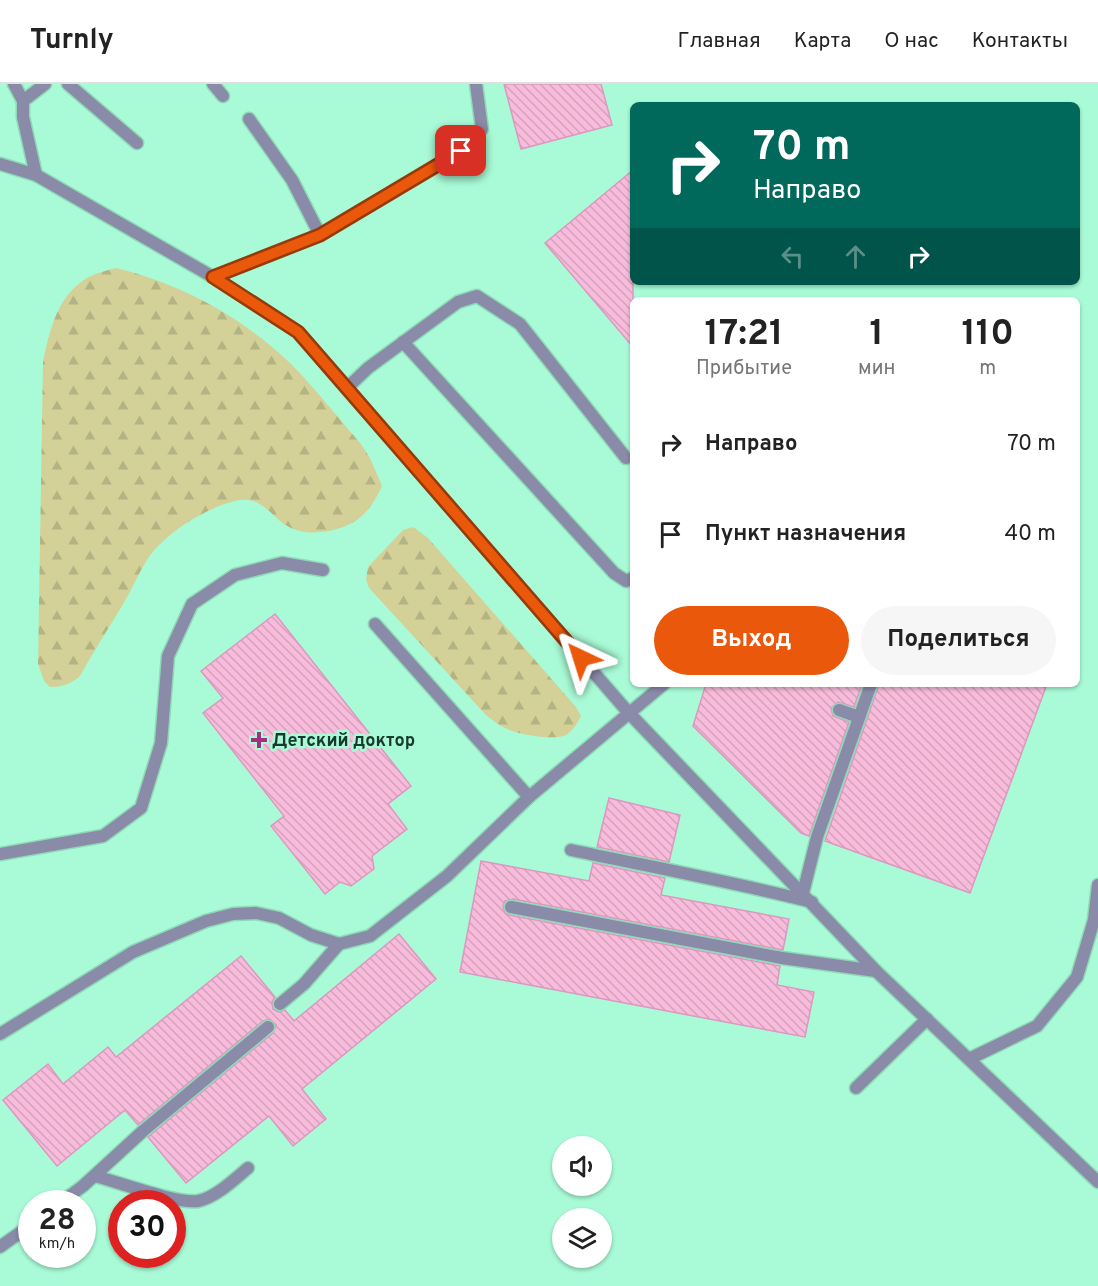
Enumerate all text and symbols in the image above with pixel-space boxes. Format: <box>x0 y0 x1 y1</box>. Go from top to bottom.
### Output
text: Turnly <box>30 23 114 59</box>
text: Главная <box>677 28 761 55</box>
text: Карта <box>794 28 851 55</box>
text: О нас <box>884 28 939 55</box>
text: Контакты <box>972 28 1068 55</box>
text: 70 m <box>753 122 851 175</box>
pin <box>435 125 486 176</box>
icon: right <box>654 126 732 204</box>
icon: arrive <box>444 134 477 167</box>
text: Направо <box>753 174 861 208</box>
icon: left <box>776 240 809 273</box>
icon: ahead <box>839 240 872 273</box>
icon: right <box>902 240 935 273</box>
text: 17:21 <box>705 312 783 358</box>
text: 1 <box>870 312 884 358</box>
text: 110 <box>961 312 1014 358</box>
text: Прибытие <box>696 356 792 382</box>
text: мин <box>858 356 895 382</box>
text: m <box>979 356 996 382</box>
icon: right <box>654 428 687 461</box>
text: Направо <box>705 431 797 458</box>
text: 70 m <box>1007 431 1056 458</box>
icon: arrive <box>654 518 687 551</box>
text: Пункт назначения <box>705 521 906 548</box>
text: 40 m <box>1004 521 1056 548</box>
button: Выход <box>654 606 849 675</box>
button: Поделиться <box>861 606 1056 675</box>
position arrow <box>549 626 613 690</box>
place label: Детский доктор <box>272 730 415 753</box>
marker: Детский доктор <box>250 731 268 749</box>
map controls <box>552 1136 612 1268</box>
button: sound <box>552 1136 612 1196</box>
speed limit sign: 30 <box>108 1190 186 1268</box>
text: 28 <box>38 1203 76 1240</box>
button: layers <box>552 1208 612 1268</box>
text: km/h <box>39 1235 75 1254</box>

